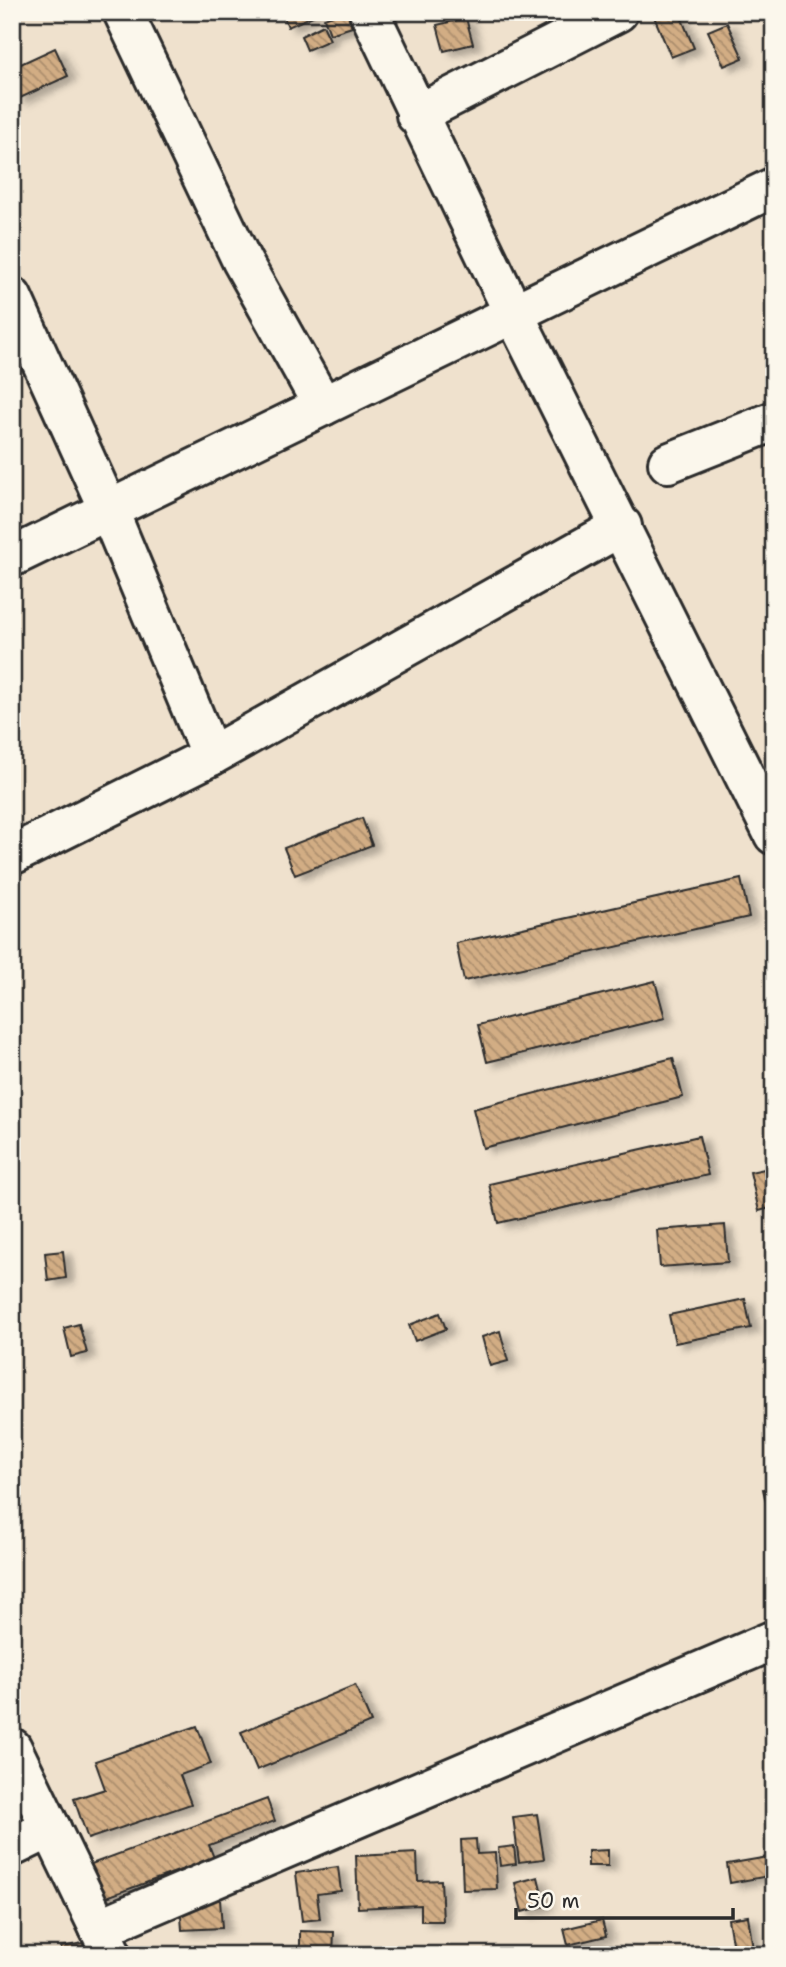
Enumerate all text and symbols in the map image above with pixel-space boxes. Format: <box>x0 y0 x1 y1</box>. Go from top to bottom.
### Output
scale bar <box>516 1876 734 1920</box>
text: 50 m <box>527 1887 580 1915</box>

